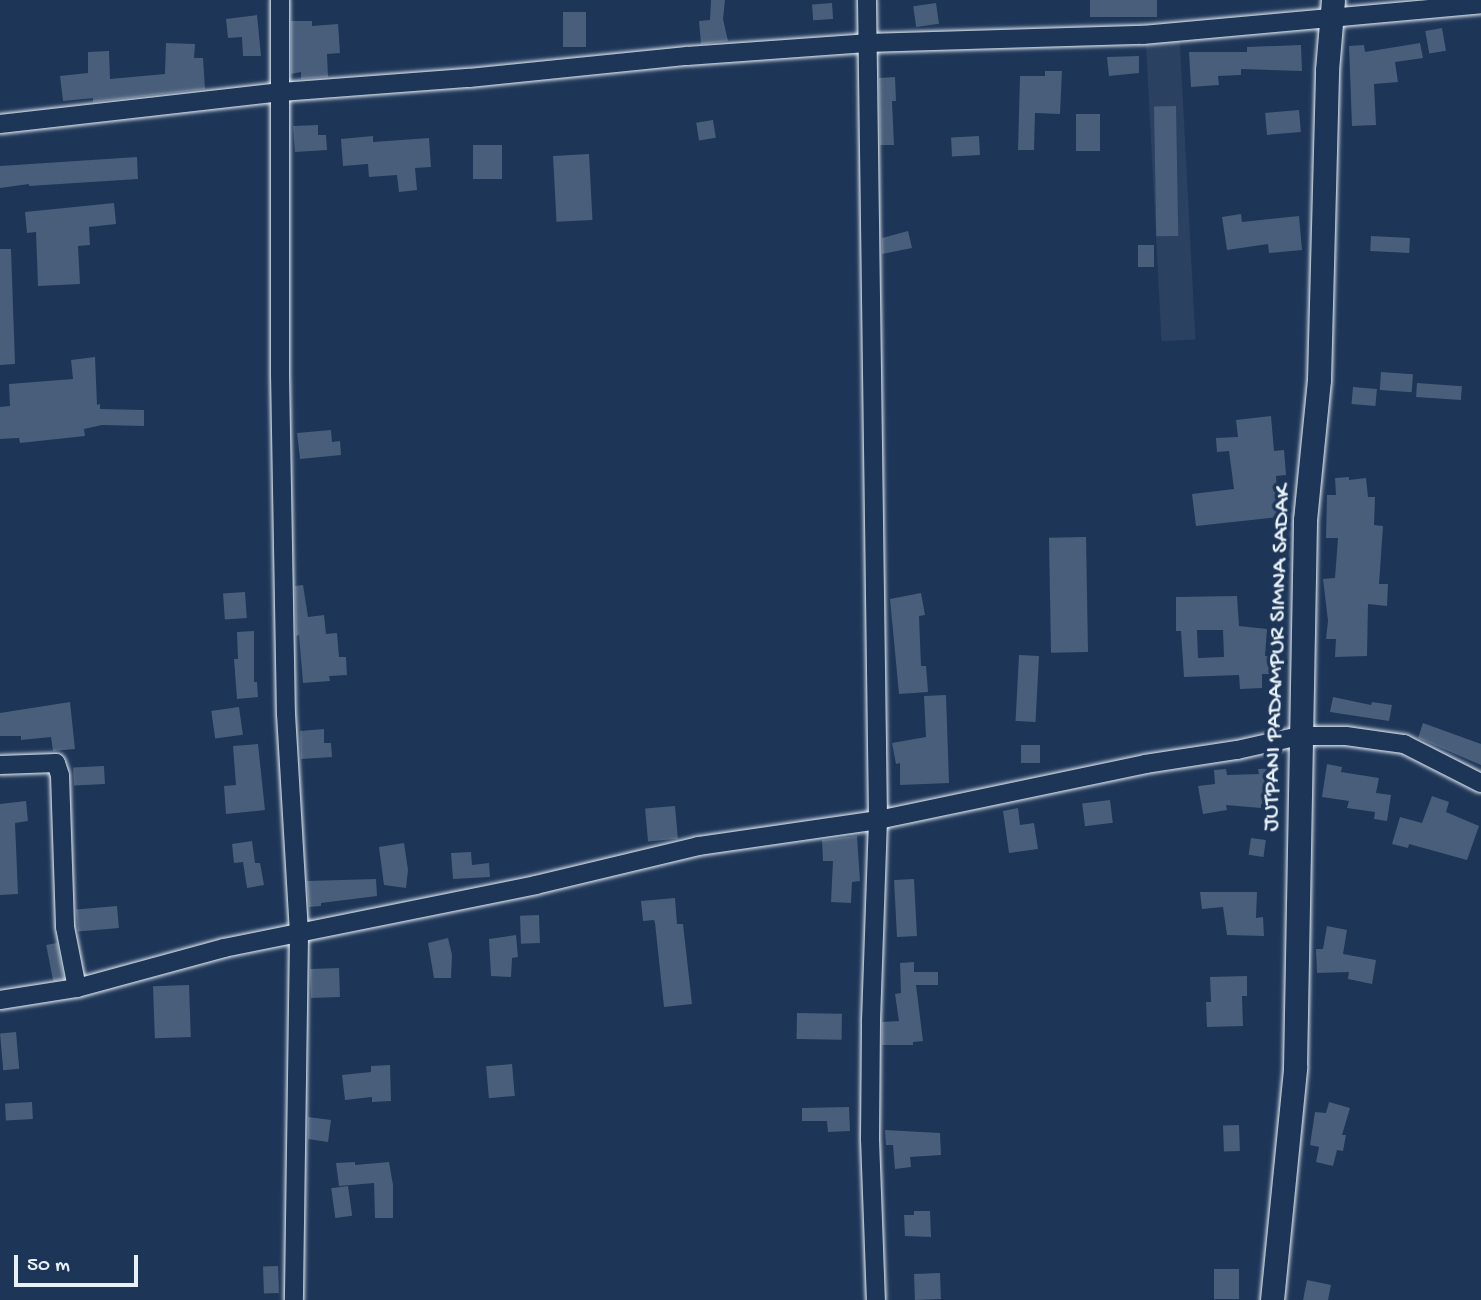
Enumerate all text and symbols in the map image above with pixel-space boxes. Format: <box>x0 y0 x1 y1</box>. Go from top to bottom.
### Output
street label: JUTPANI PADAMPUR SIMNA SADAK <box>1258 484 1298 832</box>
scale bar <box>18 1240 142 1284</box>
text: 50 m <box>27 1254 70 1279</box>

